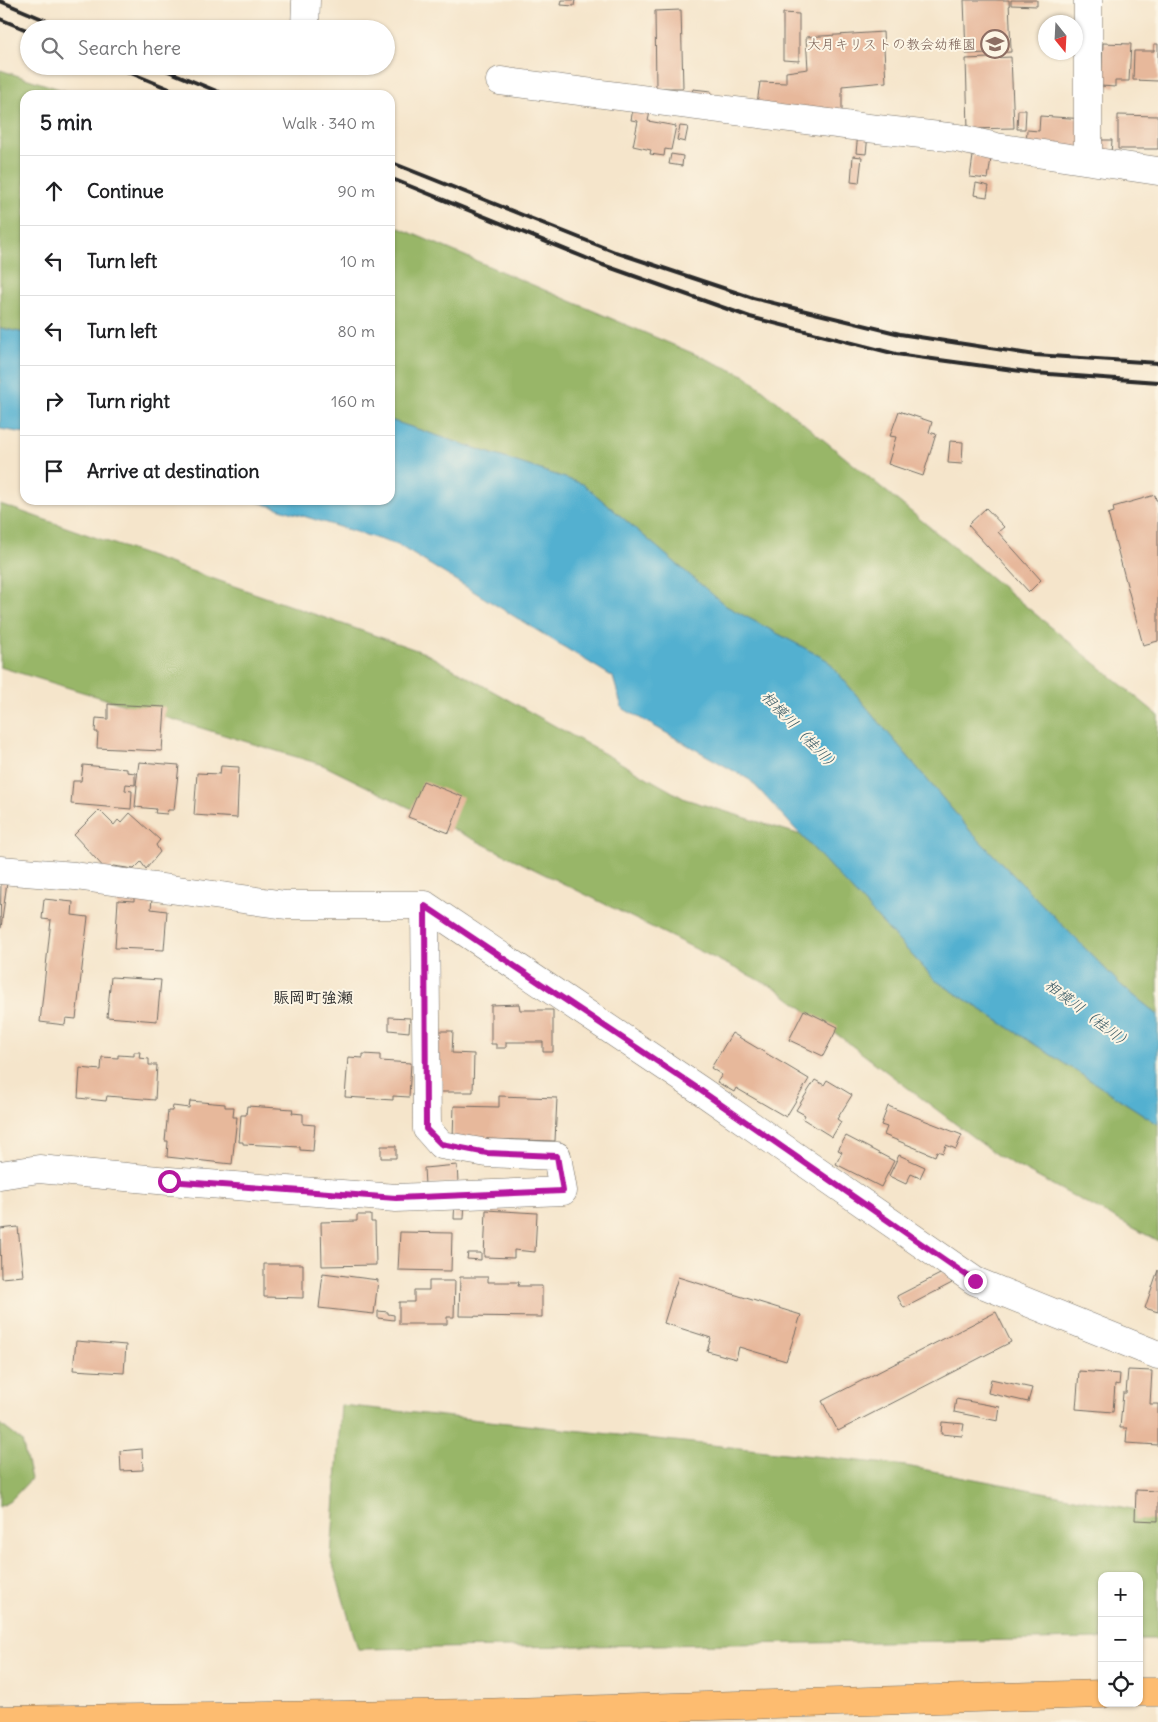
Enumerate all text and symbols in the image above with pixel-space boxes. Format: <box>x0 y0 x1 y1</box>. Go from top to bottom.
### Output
north arrow <box>1038 15 1083 60</box>
search box <box>20 20 395 75</box>
school or university icon: 大月キリストの教会幼稚園 <box>980 29 1010 59</box>
icon: search <box>38 34 66 62</box>
place label: 大月キリストの教会幼稚園 <box>807 35 976 53</box>
text: Search here <box>78 36 181 60</box>
text: 5 min <box>40 109 92 136</box>
text: Walk · 340 m <box>282 113 375 133</box>
icon: ahead <box>40 177 68 205</box>
text: Continue <box>87 179 164 203</box>
text: 90 m <box>337 181 375 201</box>
icon: left <box>40 247 68 275</box>
text: Turn left <box>87 249 157 273</box>
text: 10 m <box>340 251 375 271</box>
icon: left <box>40 317 68 345</box>
text: Turn left <box>87 319 157 343</box>
text: 80 m <box>337 321 375 341</box>
icon: right <box>40 387 68 415</box>
text: Turn right <box>87 389 170 413</box>
text: 160 m <box>331 391 375 411</box>
icon: arrive <box>40 457 68 485</box>
text: Arrive at destination <box>87 459 260 483</box>
water label: 相模川（桂川） <box>758 687 844 775</box>
water label: 相模川（桂川） <box>1041 975 1137 1053</box>
district label: 賑岡町強瀬 <box>273 987 353 1007</box>
route start <box>158 1170 181 1193</box>
route end <box>964 1270 987 1293</box>
map controls <box>1098 1572 1143 1707</box>
button: + <box>1098 1572 1143 1617</box>
button: − <box>1098 1617 1143 1662</box>
button: locate <box>1098 1662 1143 1707</box>

